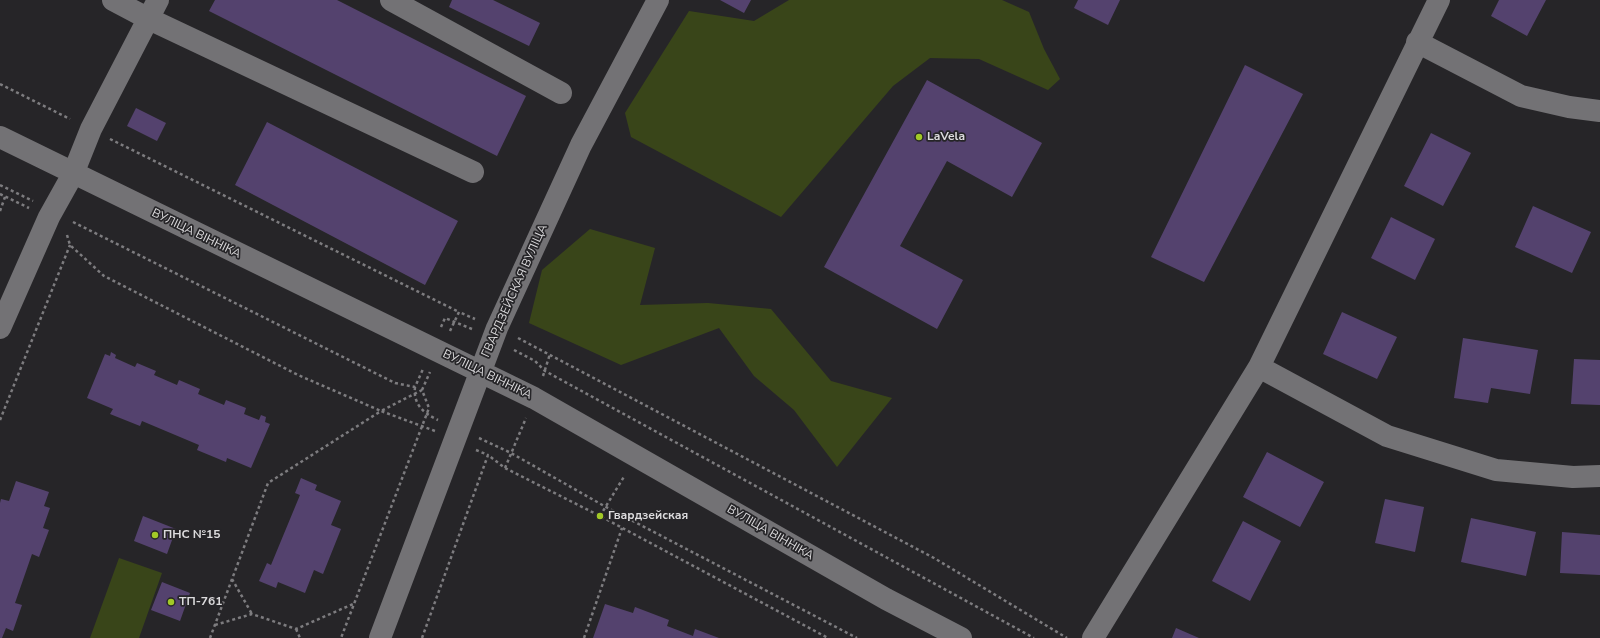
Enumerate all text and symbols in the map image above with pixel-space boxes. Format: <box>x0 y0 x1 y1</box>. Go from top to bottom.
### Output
place label: LaVela <box>927 130 965 144</box>
marker: LaVela <box>914 132 924 142</box>
street label: ВУЛІЦА ВІННІКА <box>149 206 243 262</box>
street label: ГВАРДЗЕЙСКАЯ ВУЛІЦА <box>479 222 551 360</box>
street label: ВУЛІЦА ВІННІКА <box>440 347 534 403</box>
street label: ВУЛІЦА ВІННІКА <box>724 502 816 564</box>
place label: Гвардзейская <box>608 509 688 523</box>
marker: Гвардзейская <box>595 511 605 521</box>
place label: ПНС №15 <box>163 528 221 542</box>
marker: ПНС №15 <box>150 530 160 540</box>
place label: ТП-761 <box>179 595 222 609</box>
marker: ТП-761 <box>166 597 176 607</box>

